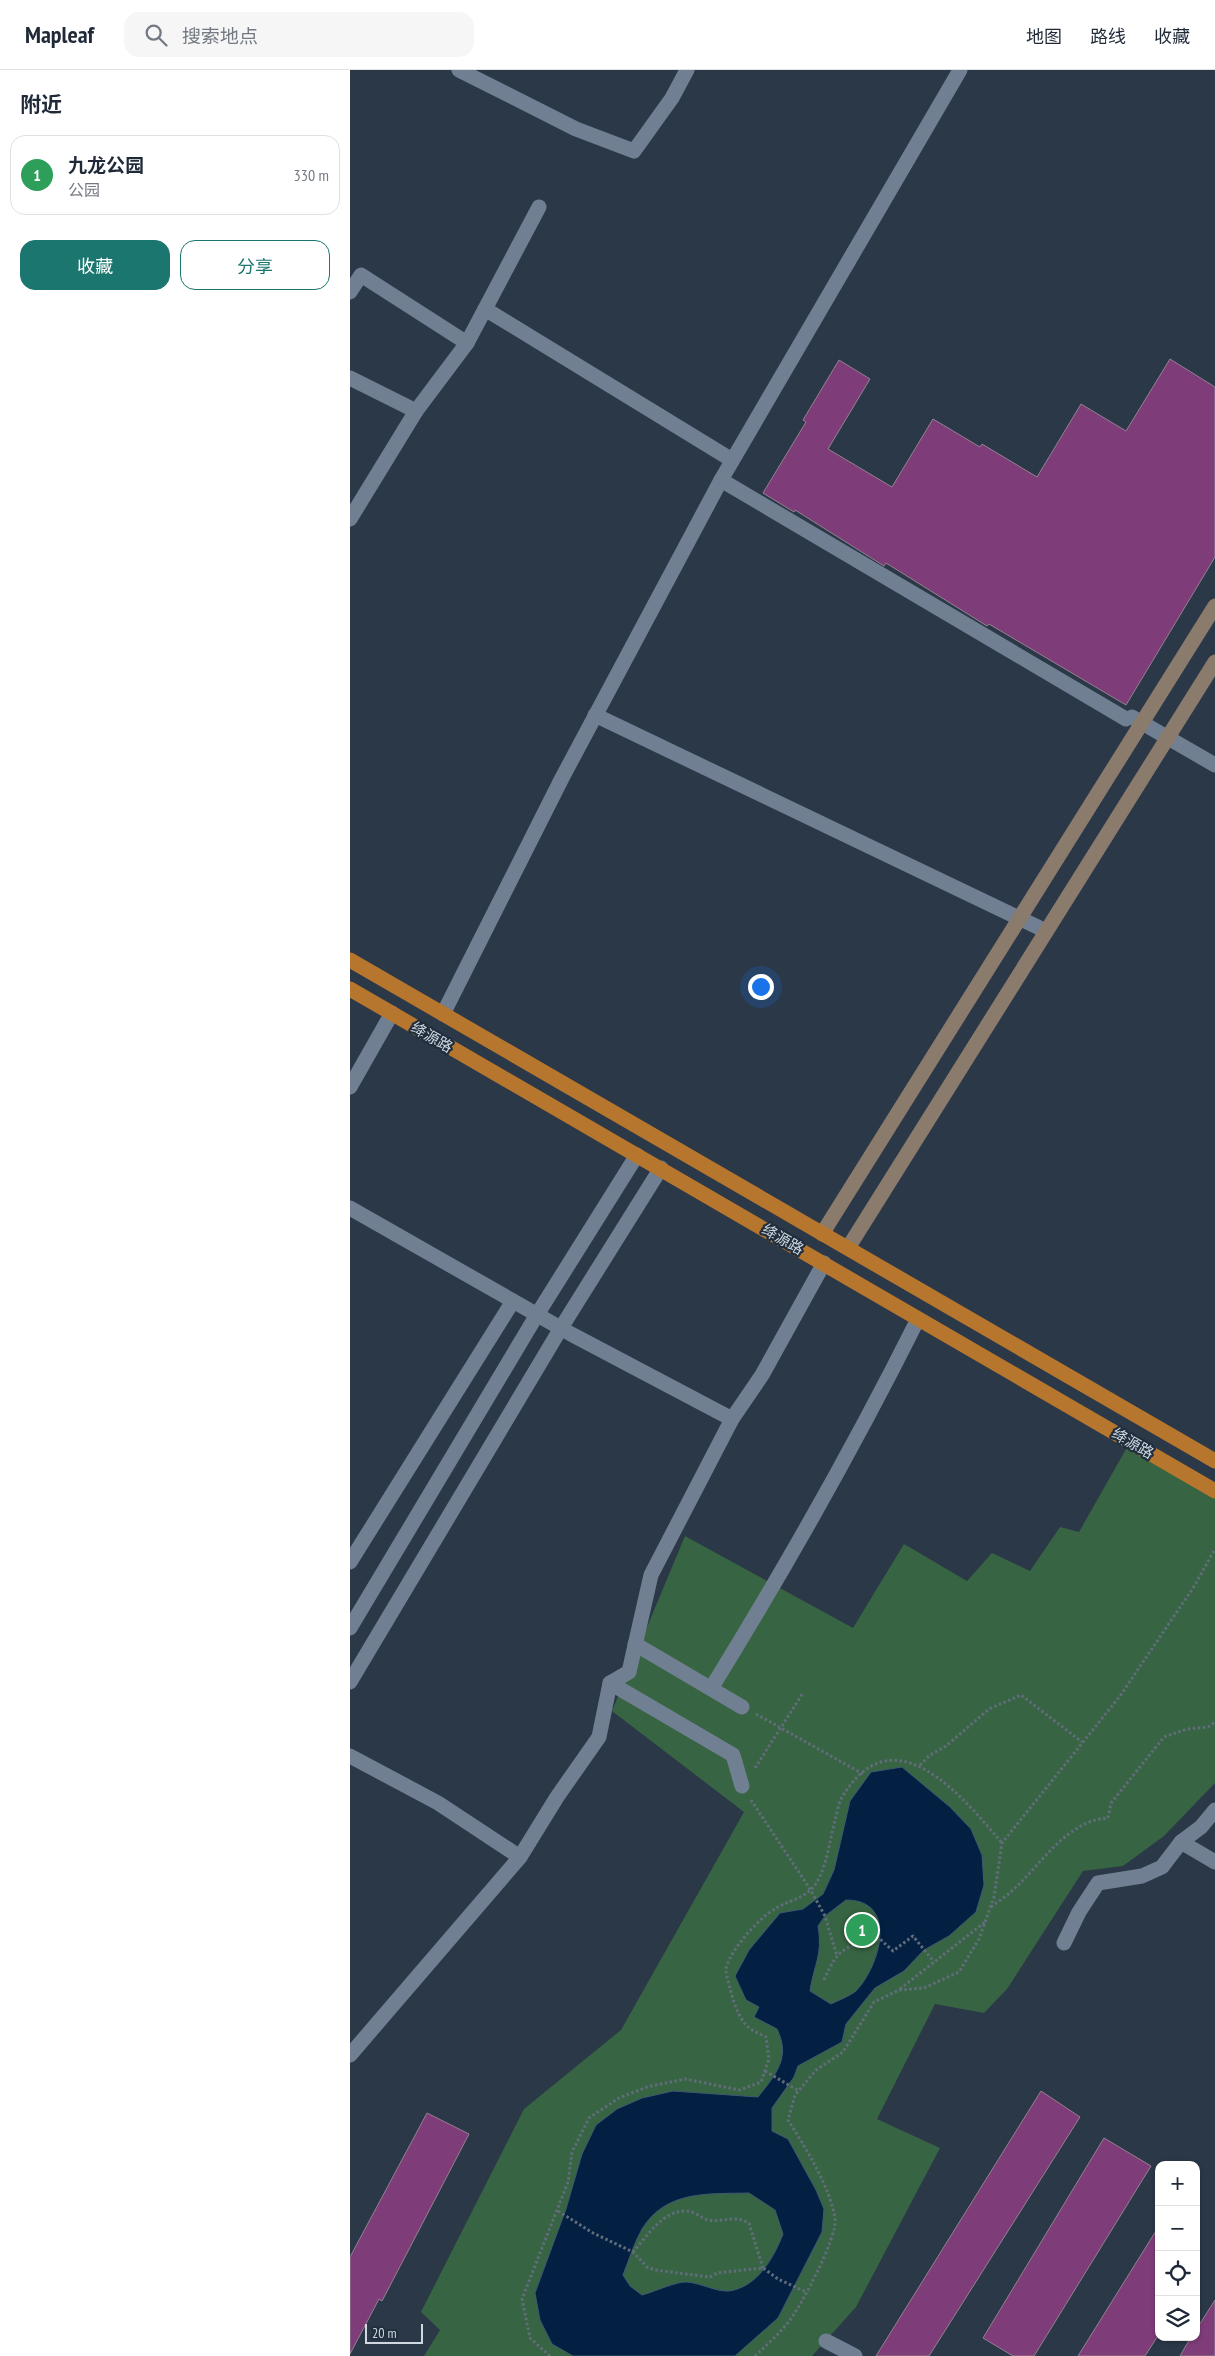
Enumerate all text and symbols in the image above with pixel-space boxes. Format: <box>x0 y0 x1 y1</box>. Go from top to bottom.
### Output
search box <box>124 12 474 57</box>
text: Mapleaf <box>25 19 94 50</box>
icon: search <box>142 21 170 49</box>
text: 搜索地点 <box>182 24 258 48</box>
text: 地图 <box>1026 25 1062 48</box>
text: 路线 <box>1090 25 1126 48</box>
text: 收藏 <box>1154 25 1190 48</box>
text: 附近 <box>20 91 62 118</box>
text: 九龙公园 <box>68 153 144 177</box>
text: 1 <box>33 165 41 185</box>
text: 330 m <box>294 165 329 185</box>
text: 公园 <box>68 180 100 200</box>
button: 收藏 <box>20 240 170 290</box>
button: 分享 <box>180 240 330 290</box>
your location <box>748 974 774 1000</box>
street label: 绛源路 <box>408 1018 456 1056</box>
street label: 绛源路 <box>759 1220 807 1258</box>
street label: 绛源路 <box>1109 1424 1157 1462</box>
pin: 1 <box>846 1911 878 1949</box>
map controls <box>1155 2161 1200 2341</box>
button: + <box>1155 2161 1200 2206</box>
button: − <box>1155 2206 1200 2251</box>
button: locate <box>1155 2251 1200 2296</box>
button: layers <box>1155 2296 1200 2341</box>
scale bar <box>365 2321 422 2344</box>
text: 20 m <box>372 2324 397 2342</box>

